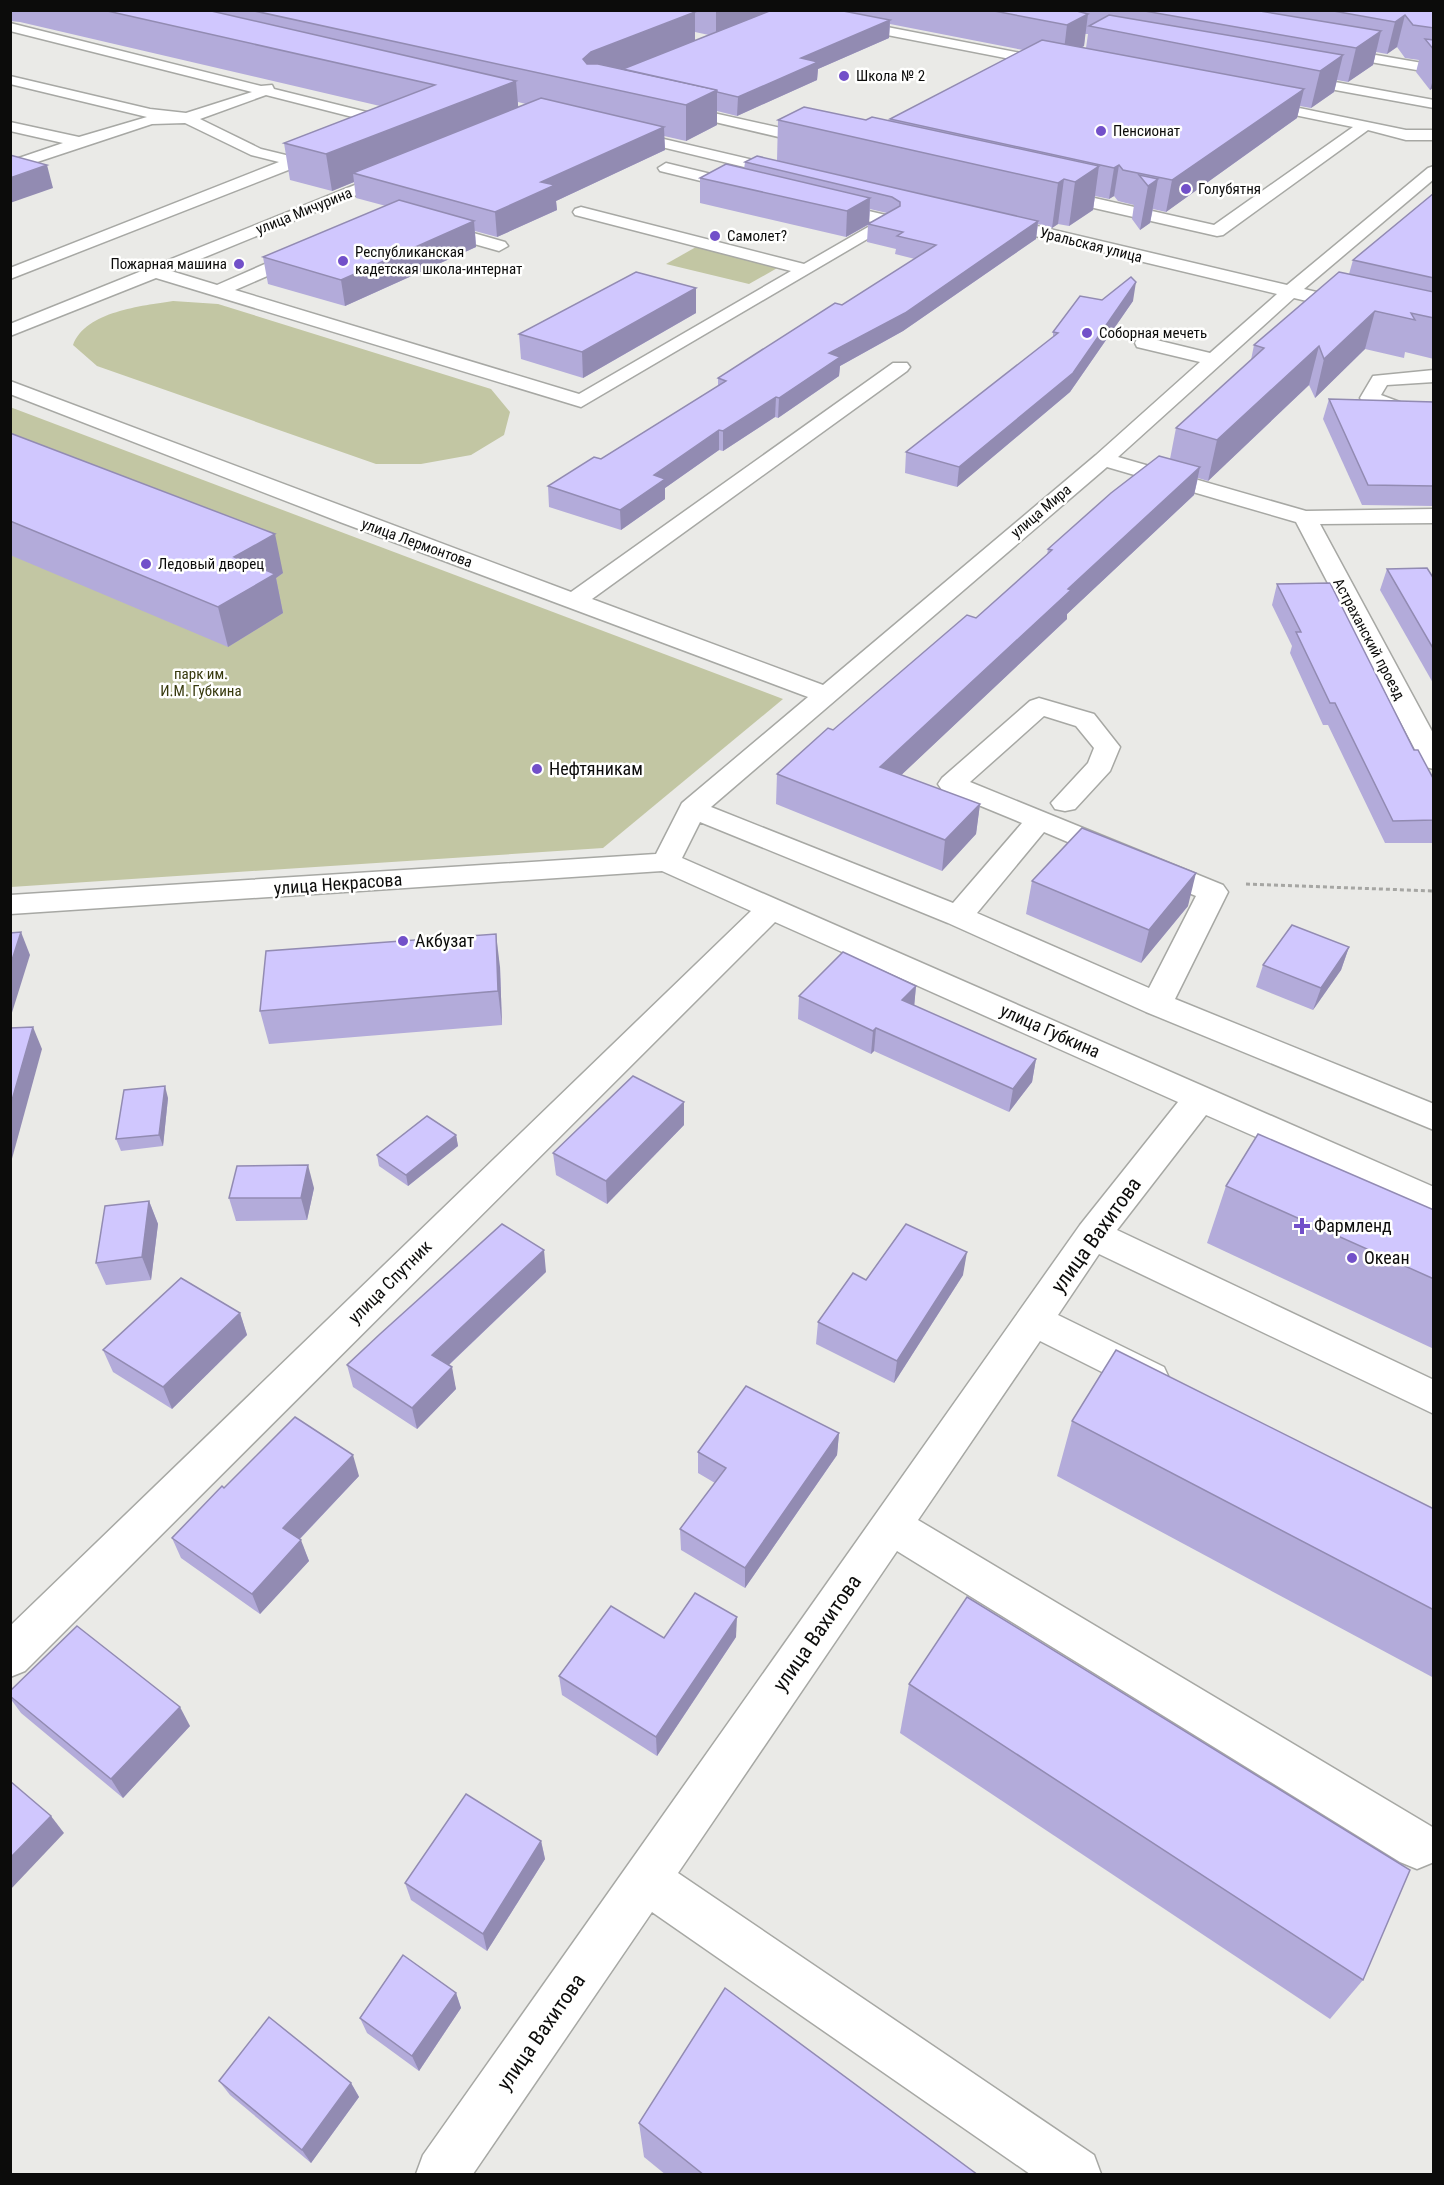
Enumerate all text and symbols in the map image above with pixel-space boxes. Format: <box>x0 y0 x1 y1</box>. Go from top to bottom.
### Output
place label: Школа № 2 <box>856 67 925 85</box>
marker: Школа № 2 <box>837 69 851 83</box>
place label: Пенсионат <box>1113 122 1180 140</box>
marker: Пенсионат <box>1094 124 1108 138</box>
place label: Голубятня <box>1198 180 1261 198</box>
marker: Голубятня <box>1179 182 1193 196</box>
street label: улица Мичурина <box>253 184 355 238</box>
street label: Уральская улица <box>1038 224 1144 266</box>
place label: Самолет? <box>727 227 787 245</box>
marker: Самолет? <box>708 229 722 243</box>
place label: Республиканская кадетская школа-интернат <box>355 243 522 278</box>
marker: Республиканская кадетская школа-интернат <box>336 254 350 268</box>
place label: Пожарная машина <box>110 255 227 273</box>
marker: Пожарная машина <box>232 257 246 271</box>
place label: Соборная мечеть <box>1099 324 1207 342</box>
marker: Соборная мечеть <box>1080 326 1094 340</box>
street label: улица Мира <box>1007 481 1075 541</box>
street label: улица Лермонтова <box>359 515 475 571</box>
place label: Ледовый дворец <box>158 555 264 573</box>
marker: Ледовый дворец <box>139 557 153 571</box>
street label: Астраханский проезд <box>1329 575 1409 703</box>
park label: парк им. И.М. Губкина <box>160 665 242 700</box>
place label: Нефтяникам <box>549 758 643 779</box>
marker: Нефтяникам <box>530 762 544 776</box>
street label: улица Некрасова <box>273 869 403 898</box>
place label: Акбузат <box>415 930 475 951</box>
marker: Акбузат <box>396 934 410 948</box>
street label: улица Губкина <box>997 999 1103 1062</box>
street label: улица Вахитова <box>1046 1173 1146 1297</box>
place label: Фармленд <box>1314 1215 1392 1236</box>
marker: Фармленд <box>1295 1219 1309 1233</box>
street label: улица Спутник <box>344 1235 436 1328</box>
place label: Океан <box>1364 1247 1410 1268</box>
marker: Океан <box>1345 1251 1359 1265</box>
street label: улица Вахитова <box>768 1570 866 1696</box>
street label: улица Вахитова <box>492 1969 590 2095</box>

